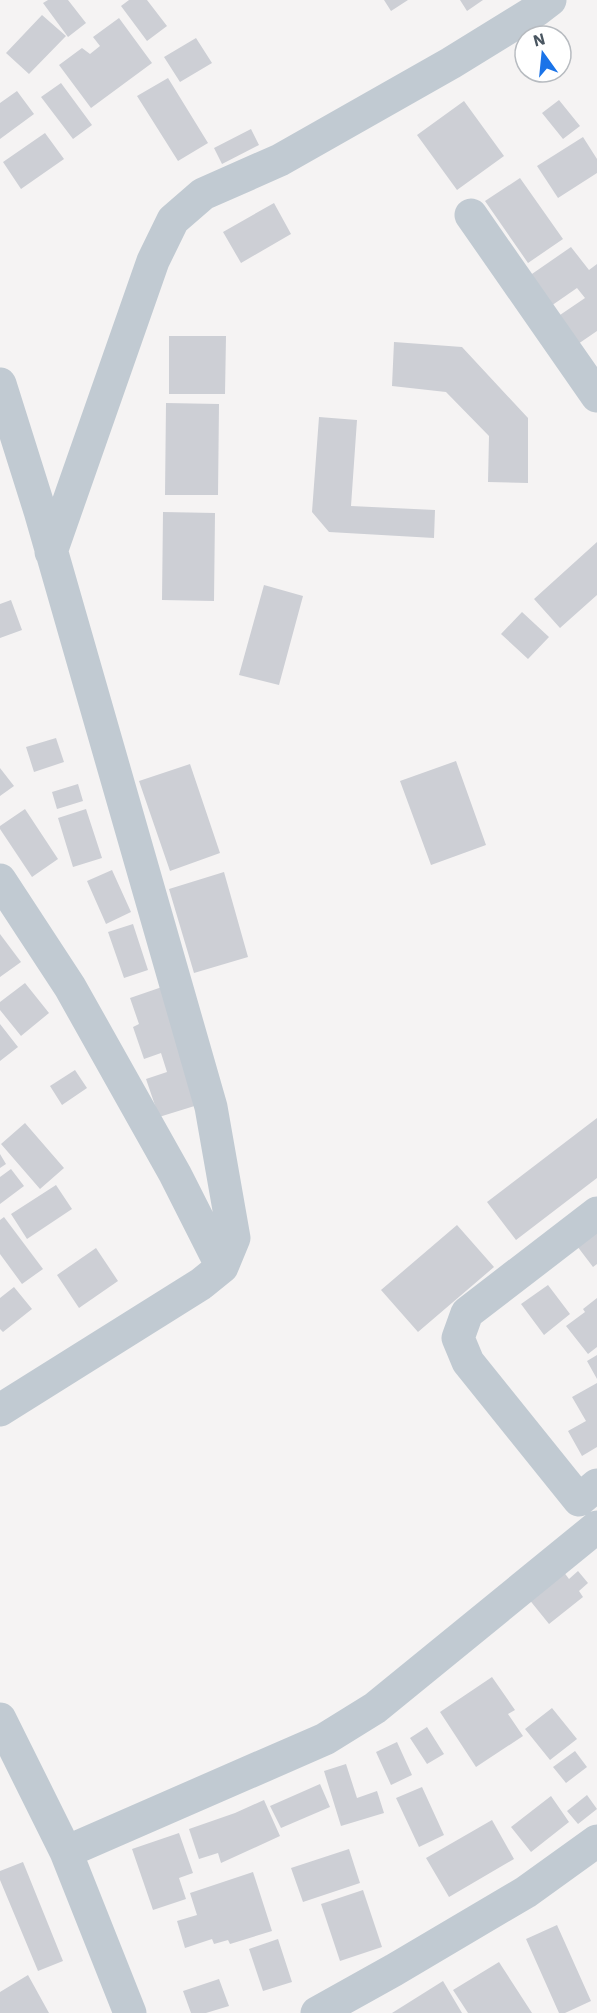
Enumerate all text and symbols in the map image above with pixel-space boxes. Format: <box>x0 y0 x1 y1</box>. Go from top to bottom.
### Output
north arrow <box>513 24 573 84</box>
text: N <box>531 28 547 51</box>

